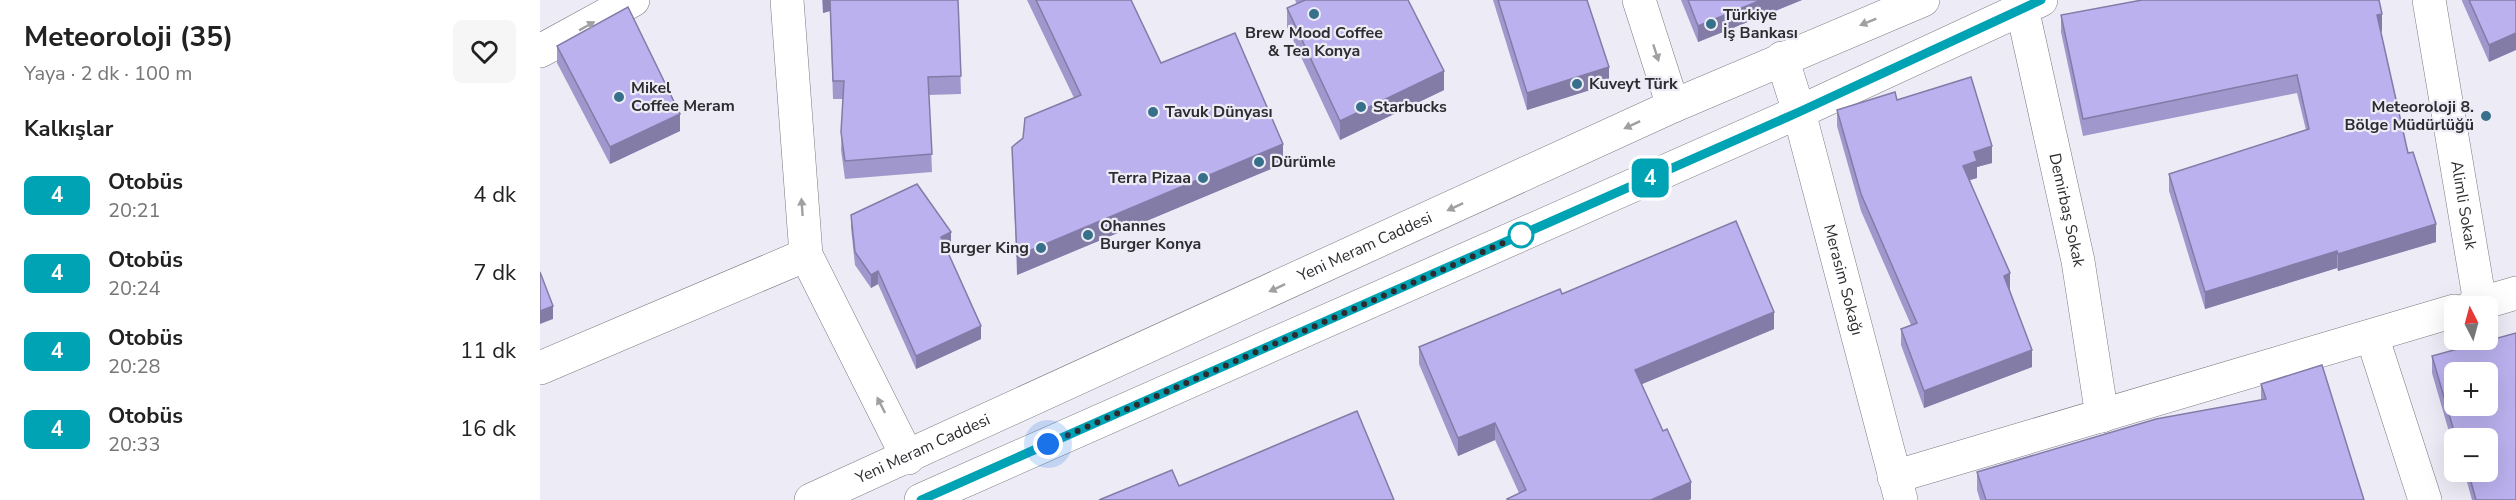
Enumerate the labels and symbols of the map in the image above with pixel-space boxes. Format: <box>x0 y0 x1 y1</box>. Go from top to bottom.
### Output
place label: Türkiye İş Bankası <box>1723 4 1798 44</box>
marker: Brew Mood Coffee & Tea Konya <box>1307 7 1321 21</box>
marker: Türkiye İş Bankası <box>1704 17 1718 31</box>
one-way arrow <box>1859 17 1877 27</box>
one-way arrow <box>579 21 596 31</box>
place label: Brew Mood Coffee & Tea Konya <box>1245 22 1383 62</box>
one-way arrow <box>1652 44 1661 62</box>
place label: Kuveyt Türk <box>1589 73 1678 95</box>
place label: Mikel Coffee Meram <box>631 77 735 117</box>
marker: Kuveyt Türk <box>1570 77 1584 91</box>
marker: Mikel Coffee Meram <box>612 90 626 104</box>
place label: Starbucks <box>1373 96 1447 118</box>
place label: Meteoroloji 8. Bölge Müdürlüğü <box>2345 96 2474 136</box>
marker: Starbucks <box>1354 100 1368 114</box>
place label: Tavuk Dünyası <box>1165 101 1273 123</box>
marker: Tavuk Dünyası <box>1146 105 1160 119</box>
marker: Meteoroloji 8. Bölge Müdürlüğü <box>2479 109 2493 123</box>
one-way arrow <box>1623 121 1640 130</box>
place label: Dürümle <box>1271 151 1336 173</box>
street label: Demirbaş Sokak <box>2043 151 2090 270</box>
marker: Dürümle <box>1252 155 1266 169</box>
line badge: 4 <box>1630 158 1670 198</box>
street label: Alimli Sokak <box>2445 159 2482 252</box>
place label: Terra Pizaa <box>1109 167 1191 189</box>
marker: Terra Pizaa <box>1196 171 1210 185</box>
one-way arrow <box>797 198 807 217</box>
one-way arrow <box>1446 202 1463 211</box>
street label: Yeni Meram Caddesi <box>1293 207 1436 287</box>
place label: Ohannes Burger Konya <box>1100 215 1201 255</box>
unlabelled marker <box>1508 222 1534 248</box>
street label: Merasim Sokağı <box>1818 222 1868 338</box>
marker: Ohannes Burger Konya <box>1081 228 1095 242</box>
place label: Burger King <box>940 237 1029 259</box>
marker: Burger King <box>1034 241 1048 255</box>
one-way arrow <box>1269 283 1286 292</box>
north arrow <box>2444 296 2498 350</box>
one-way arrow <box>877 397 886 414</box>
street label: Yeni Meram Caddesi <box>851 409 994 490</box>
your location <box>1033 429 1063 459</box>

